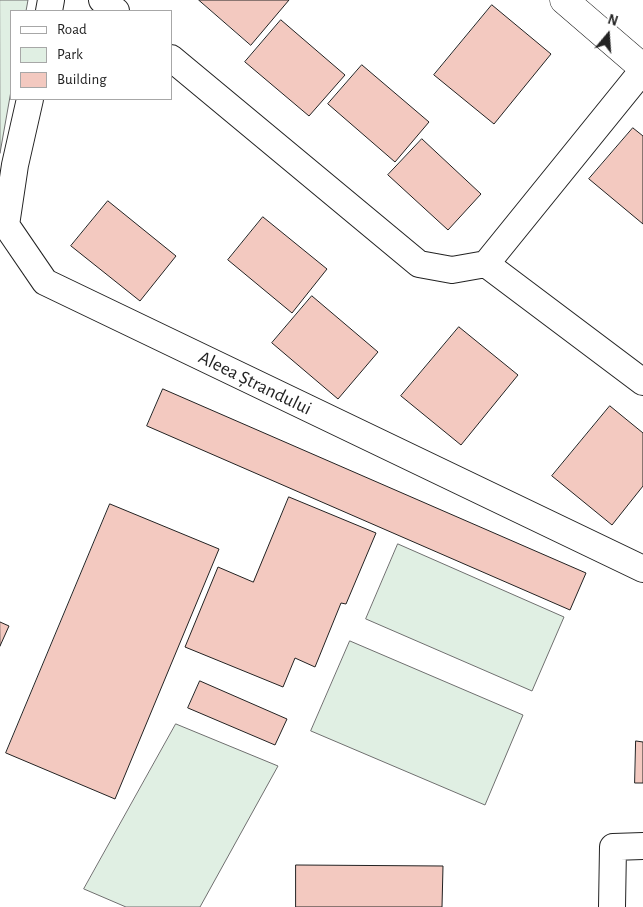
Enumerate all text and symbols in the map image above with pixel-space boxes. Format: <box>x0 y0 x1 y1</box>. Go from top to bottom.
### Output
legend <box>10 10 172 100</box>
north arrow <box>583 10 633 60</box>
text: N <box>606 13 619 29</box>
text: Road <box>57 22 87 37</box>
text: Park <box>57 47 83 62</box>
text: Building <box>57 72 107 87</box>
street label: Aleea Ștrandului <box>195 346 315 420</box>

